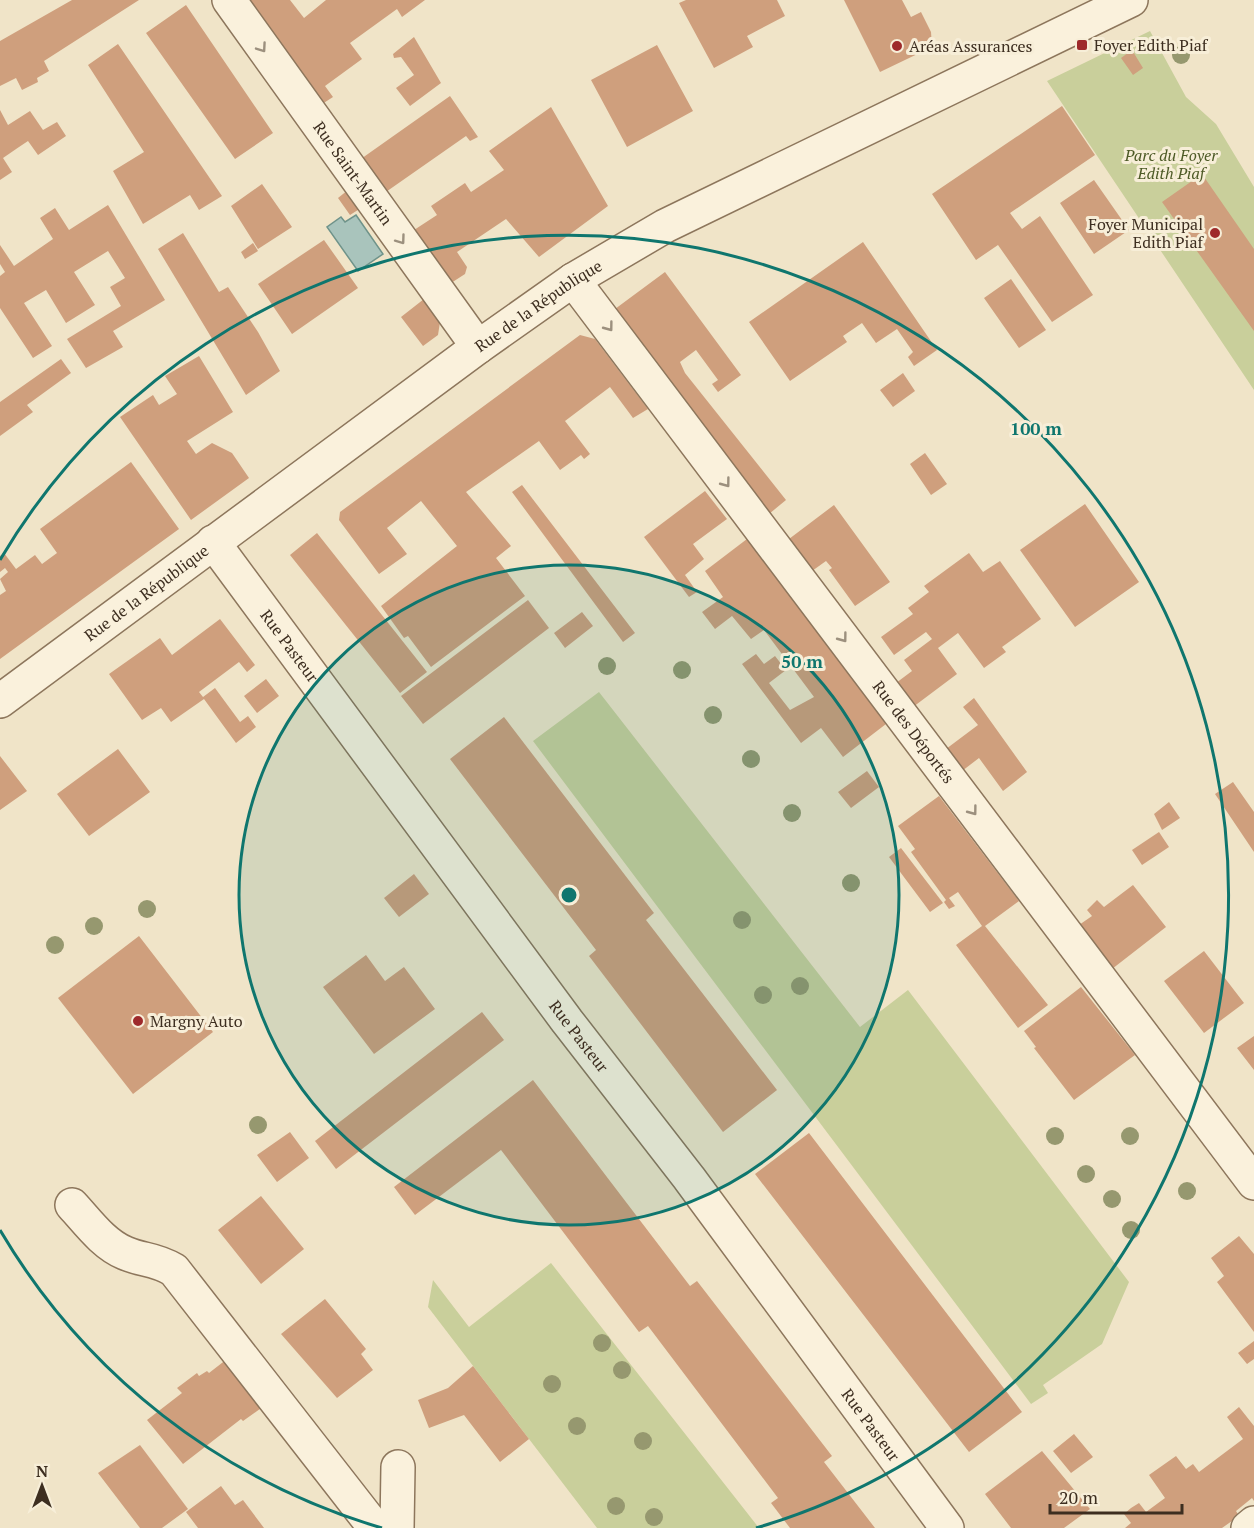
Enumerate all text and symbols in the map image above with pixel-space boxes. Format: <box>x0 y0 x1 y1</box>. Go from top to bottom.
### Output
place label: Foyer Edith Piaf <box>1094 34 1209 56</box>
place label: Aréas Assurances <box>909 35 1033 57</box>
marker: Foyer Edith Piaf <box>1075 38 1089 52</box>
marker: Aréas Assurances <box>890 39 904 53</box>
one-way arrow <box>255 41 266 52</box>
street label: Rue Saint-Martin <box>308 117 398 230</box>
park label: Parc du Foyer Edith Piaf <box>1124 144 1218 184</box>
place label: Foyer Municipal Edith Piaf <box>1088 213 1205 253</box>
marker: Foyer Municipal Edith Piaf <box>1208 226 1222 240</box>
one-way arrow <box>394 234 405 245</box>
street label: Rue de la République <box>470 254 606 357</box>
one-way arrow <box>601 320 612 331</box>
text: 100 m <box>1010 416 1062 440</box>
one-way arrow <box>719 476 730 487</box>
street label: Rue de la République <box>80 539 213 646</box>
street label: Rue Pasteur <box>255 605 324 687</box>
one-way arrow <box>836 632 847 643</box>
text: 50 m <box>781 649 823 673</box>
street label: Rue des Déportés <box>868 676 960 788</box>
one-way arrow <box>966 804 977 815</box>
centre of rings <box>559 885 579 905</box>
street label: Rue Pasteur <box>544 996 614 1077</box>
place label: Margny Auto <box>150 1010 243 1032</box>
marker: Margny Auto <box>131 1014 145 1028</box>
street label: Rue Pasteur <box>837 1384 906 1466</box>
north arrow <box>12 1456 72 1516</box>
text: N <box>36 1460 48 1482</box>
scale bar <box>1050 1477 1182 1515</box>
text: 20 m <box>1059 1485 1099 1509</box>

